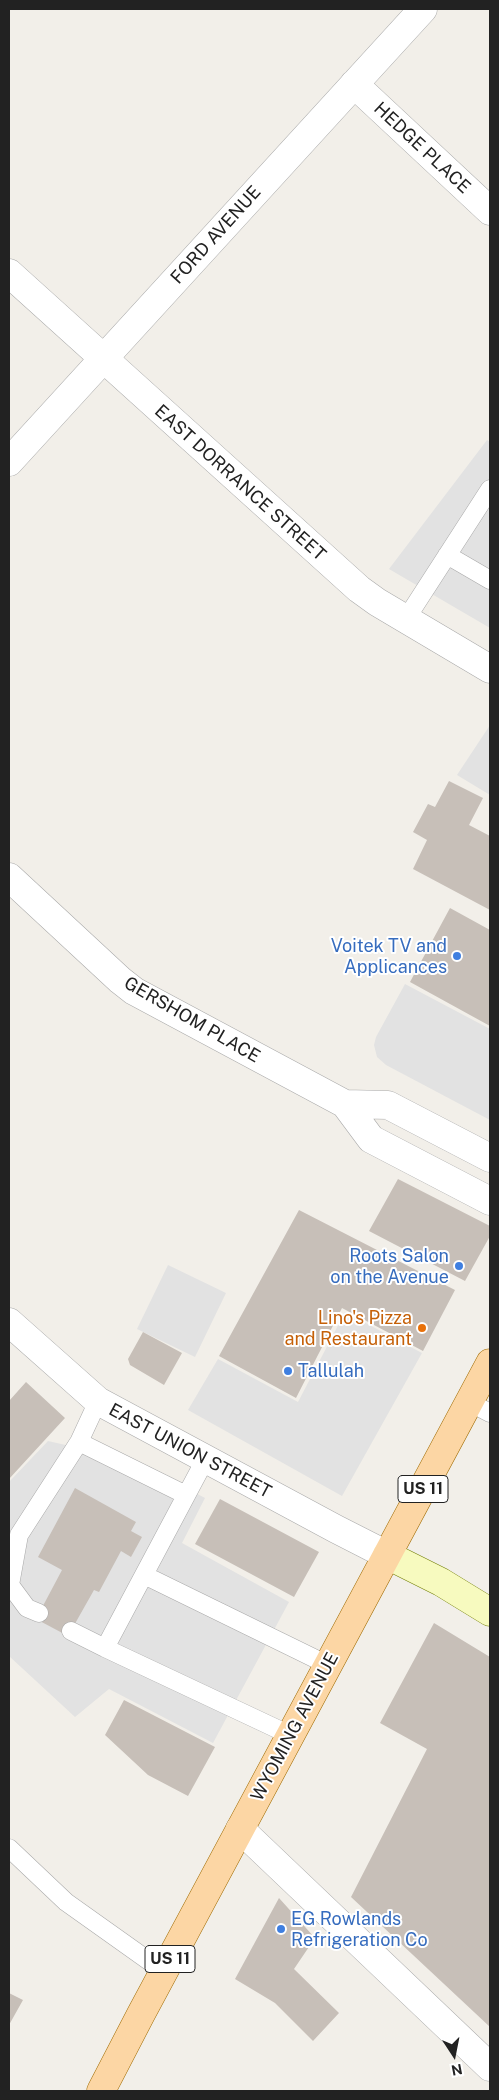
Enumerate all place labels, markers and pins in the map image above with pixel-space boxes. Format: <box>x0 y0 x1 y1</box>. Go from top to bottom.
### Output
place label: Voitek TV and Applicances <box>331 935 447 978</box>
marker: Voitek TV and Applicances <box>451 950 463 962</box>
place label: Roots Salon on the Avenue <box>330 1245 449 1288</box>
marker: Roots Salon on the Avenue <box>453 1260 465 1272</box>
place label: Lino's Pizza and Restaurant <box>285 1307 412 1350</box>
marker: Lino's Pizza and Restaurant <box>416 1322 428 1334</box>
place label: Tallulah <box>298 1360 364 1382</box>
marker: Tallulah <box>282 1365 294 1377</box>
place label: EG Rowlands Refrigeration Co <box>291 1908 428 1950</box>
marker: EG Rowlands Refrigeration Co <box>275 1923 287 1935</box>

